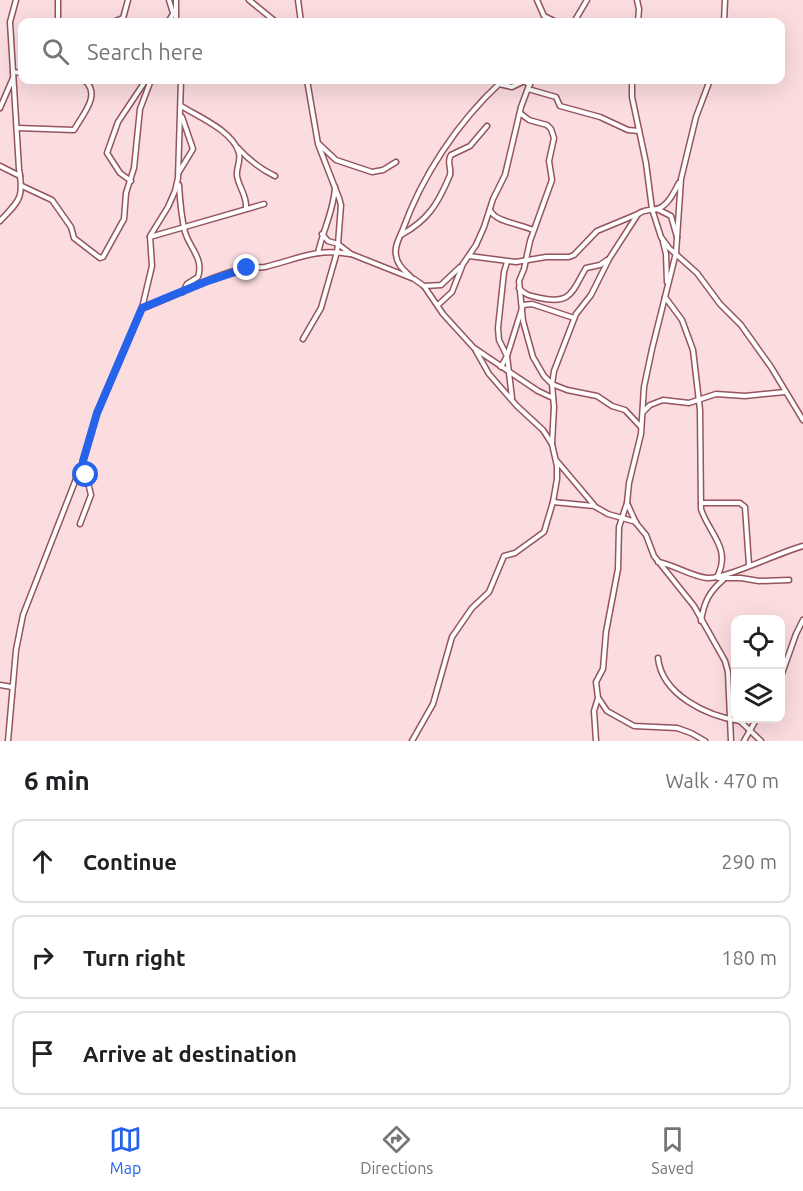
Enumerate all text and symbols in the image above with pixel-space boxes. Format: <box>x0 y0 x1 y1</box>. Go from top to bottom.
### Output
search box <box>18 18 785 84</box>
icon: search <box>39 35 72 68</box>
text: Search here <box>87 39 203 64</box>
route end <box>233 254 259 280</box>
route start <box>72 461 98 487</box>
map controls <box>731 615 785 723</box>
button: locate <box>731 615 785 669</box>
button: layers <box>731 669 785 723</box>
text: 6 min <box>24 766 90 795</box>
text: Walk · 470 m <box>666 769 779 792</box>
icon: ahead <box>26 845 59 878</box>
text: Continue <box>83 849 177 874</box>
text: 290 m <box>721 850 777 873</box>
icon: right <box>26 941 59 974</box>
text: Turn right <box>83 945 185 970</box>
text: 180 m <box>721 946 777 969</box>
icon: arrive <box>26 1037 59 1070</box>
text: Arrive at destination <box>83 1041 297 1066</box>
tab: Map <box>109 1123 142 1177</box>
tab: Directions <box>360 1123 433 1177</box>
tab: Saved <box>651 1123 694 1177</box>

